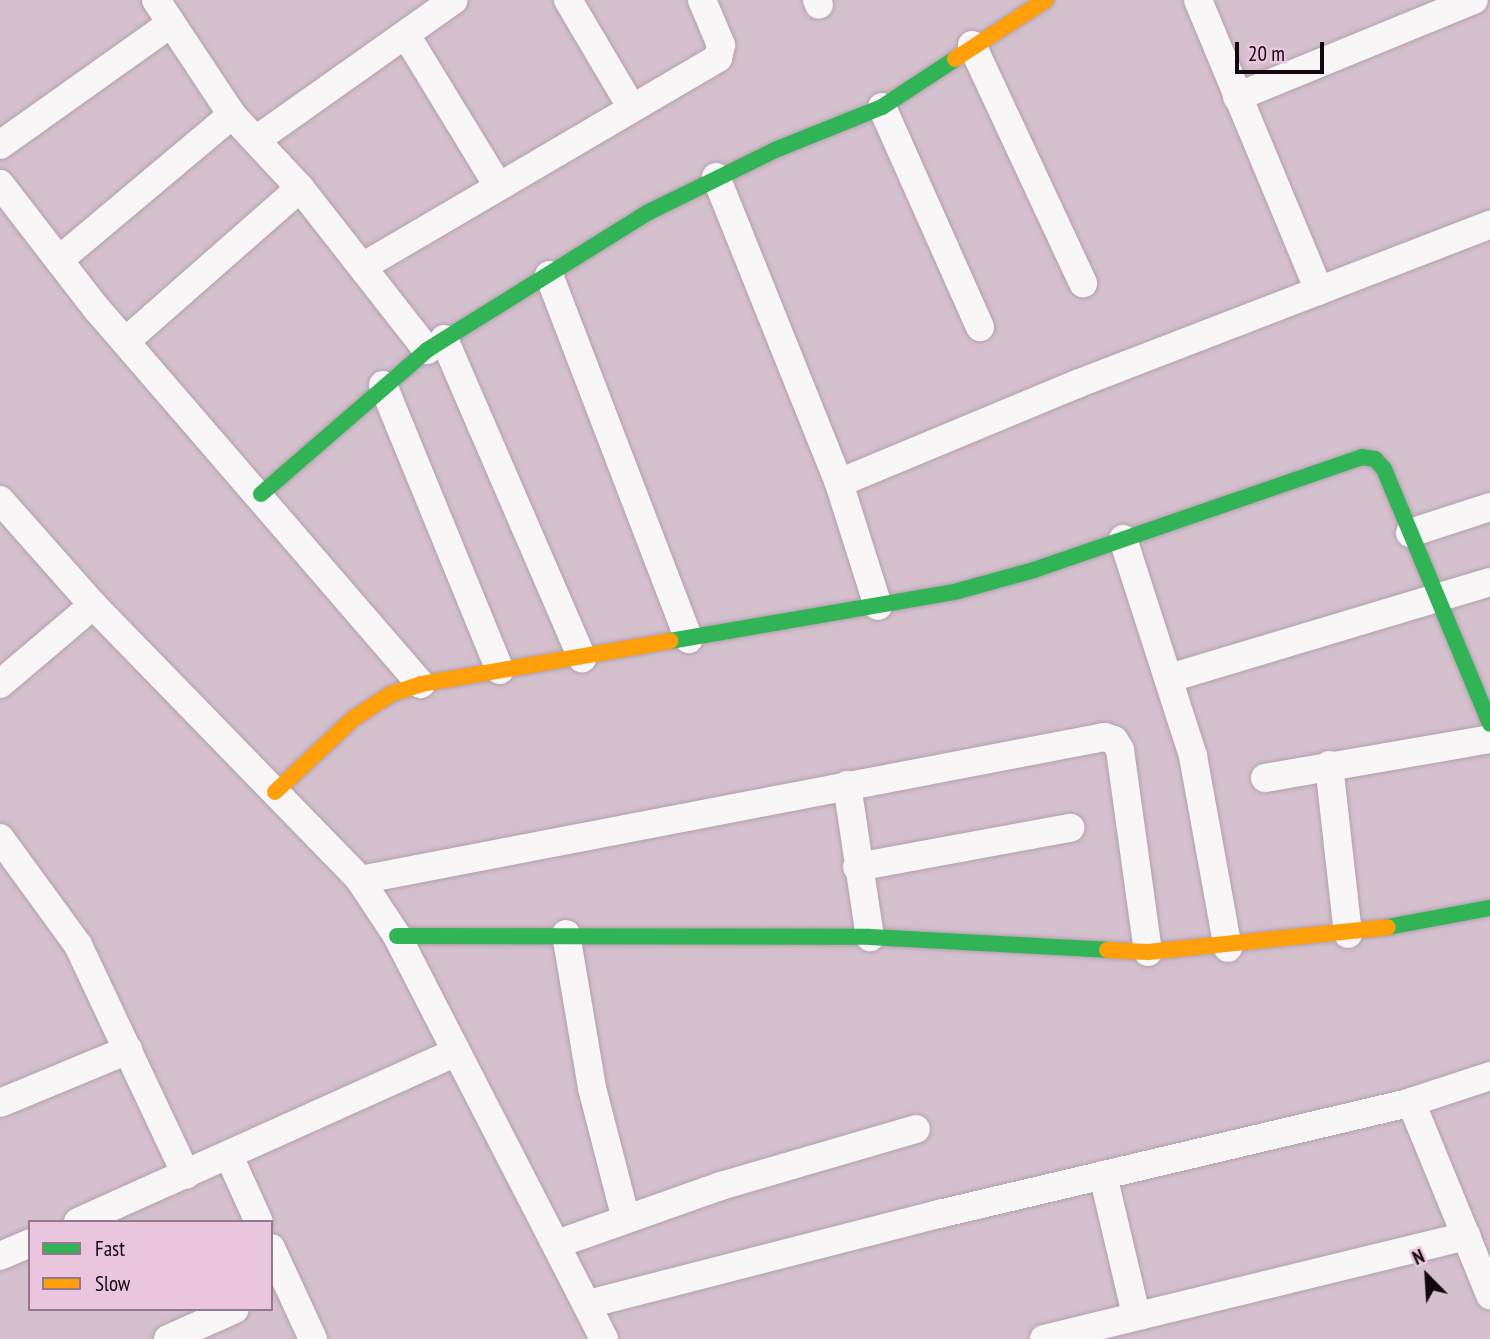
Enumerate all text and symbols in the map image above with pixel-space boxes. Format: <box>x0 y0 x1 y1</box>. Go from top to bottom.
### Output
scale bar <box>1238 28 1327 72</box>
text: 20 m <box>1248 40 1285 67</box>
legend <box>28 1220 273 1311</box>
text: Fast <box>95 1235 125 1262</box>
north arrow <box>1392 1241 1462 1311</box>
text: N <box>1409 1244 1428 1270</box>
text: Slow <box>95 1270 130 1297</box>

